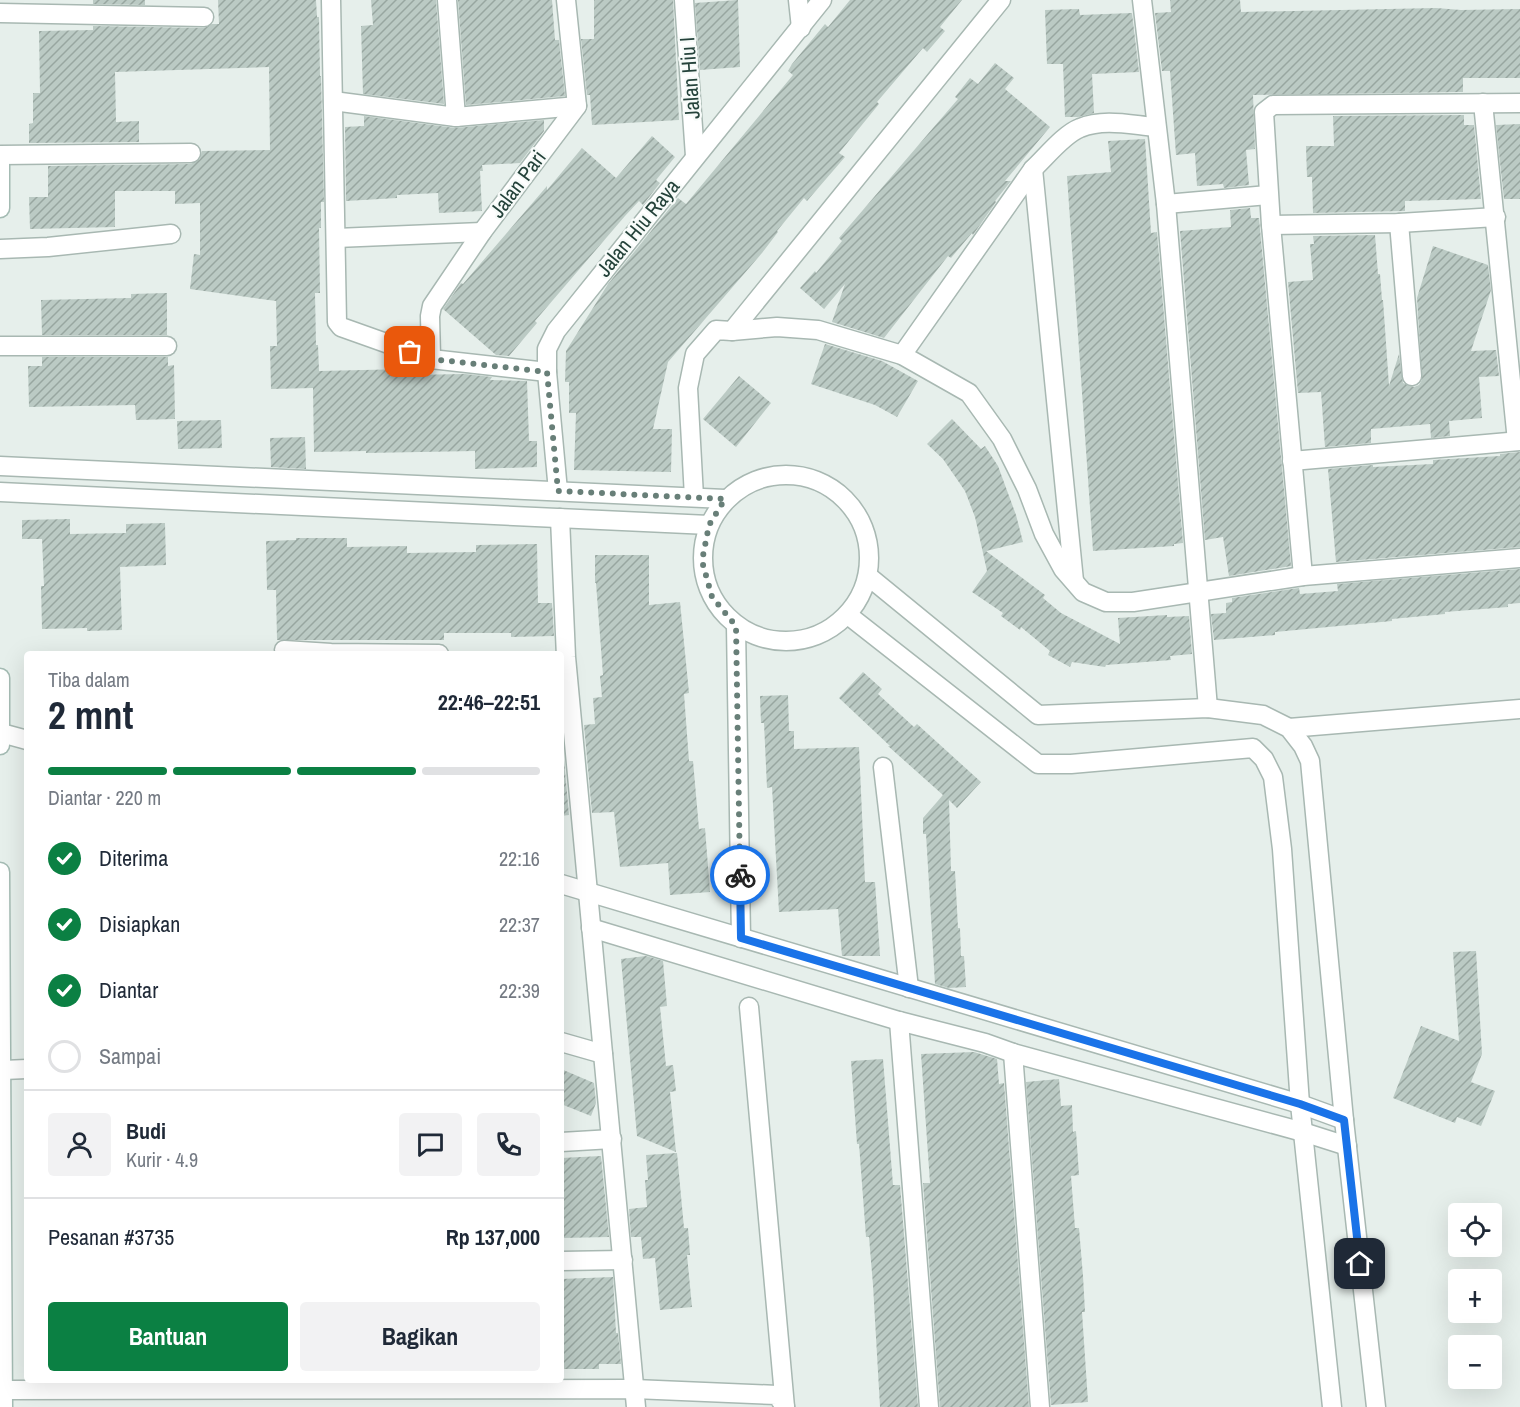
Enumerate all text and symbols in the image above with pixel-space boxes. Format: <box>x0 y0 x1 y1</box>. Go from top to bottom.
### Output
street label: Jalan Hiu I <box>672 36 707 120</box>
street label: Jalan Pari <box>483 144 553 223</box>
street label: Jalan Hiu Raya <box>589 172 686 283</box>
pin <box>384 326 435 377</box>
icon: bag <box>393 335 426 368</box>
text: Tiba dalam <box>48 666 130 693</box>
text: 22:46–22:51 <box>438 687 540 717</box>
text: 2 mnt <box>48 689 133 741</box>
text: Diantar · 220 m <box>48 784 161 811</box>
icon: check <box>48 842 81 875</box>
text: Diterima <box>99 843 168 873</box>
text: 22:16 <box>499 845 540 872</box>
courier <box>710 845 770 905</box>
icon: bike <box>724 859 757 892</box>
icon: check <box>48 908 81 941</box>
text: Disiapkan <box>99 909 180 939</box>
text: 22:37 <box>499 911 540 938</box>
icon: check <box>48 974 81 1007</box>
text: Diantar <box>99 975 158 1005</box>
text: 22:39 <box>499 977 540 1004</box>
text: Sampai <box>99 1041 161 1071</box>
button: person <box>48 1113 111 1176</box>
button: chat <box>399 1113 462 1176</box>
button: phone <box>477 1113 540 1176</box>
text: Budi <box>126 1116 166 1146</box>
text: Kurir · 4.9 <box>126 1146 198 1173</box>
map controls <box>1448 1203 1502 1389</box>
button: locate <box>1448 1203 1502 1257</box>
text: Pesanan #3735 <box>48 1222 174 1252</box>
text: Rp 137,000 <box>446 1222 540 1252</box>
pin <box>1334 1238 1385 1289</box>
icon: home <box>1343 1247 1376 1280</box>
button: + <box>1448 1269 1502 1323</box>
button: Bantuan <box>48 1302 288 1371</box>
button: Bagikan <box>300 1302 540 1371</box>
button: − <box>1448 1335 1502 1389</box>

